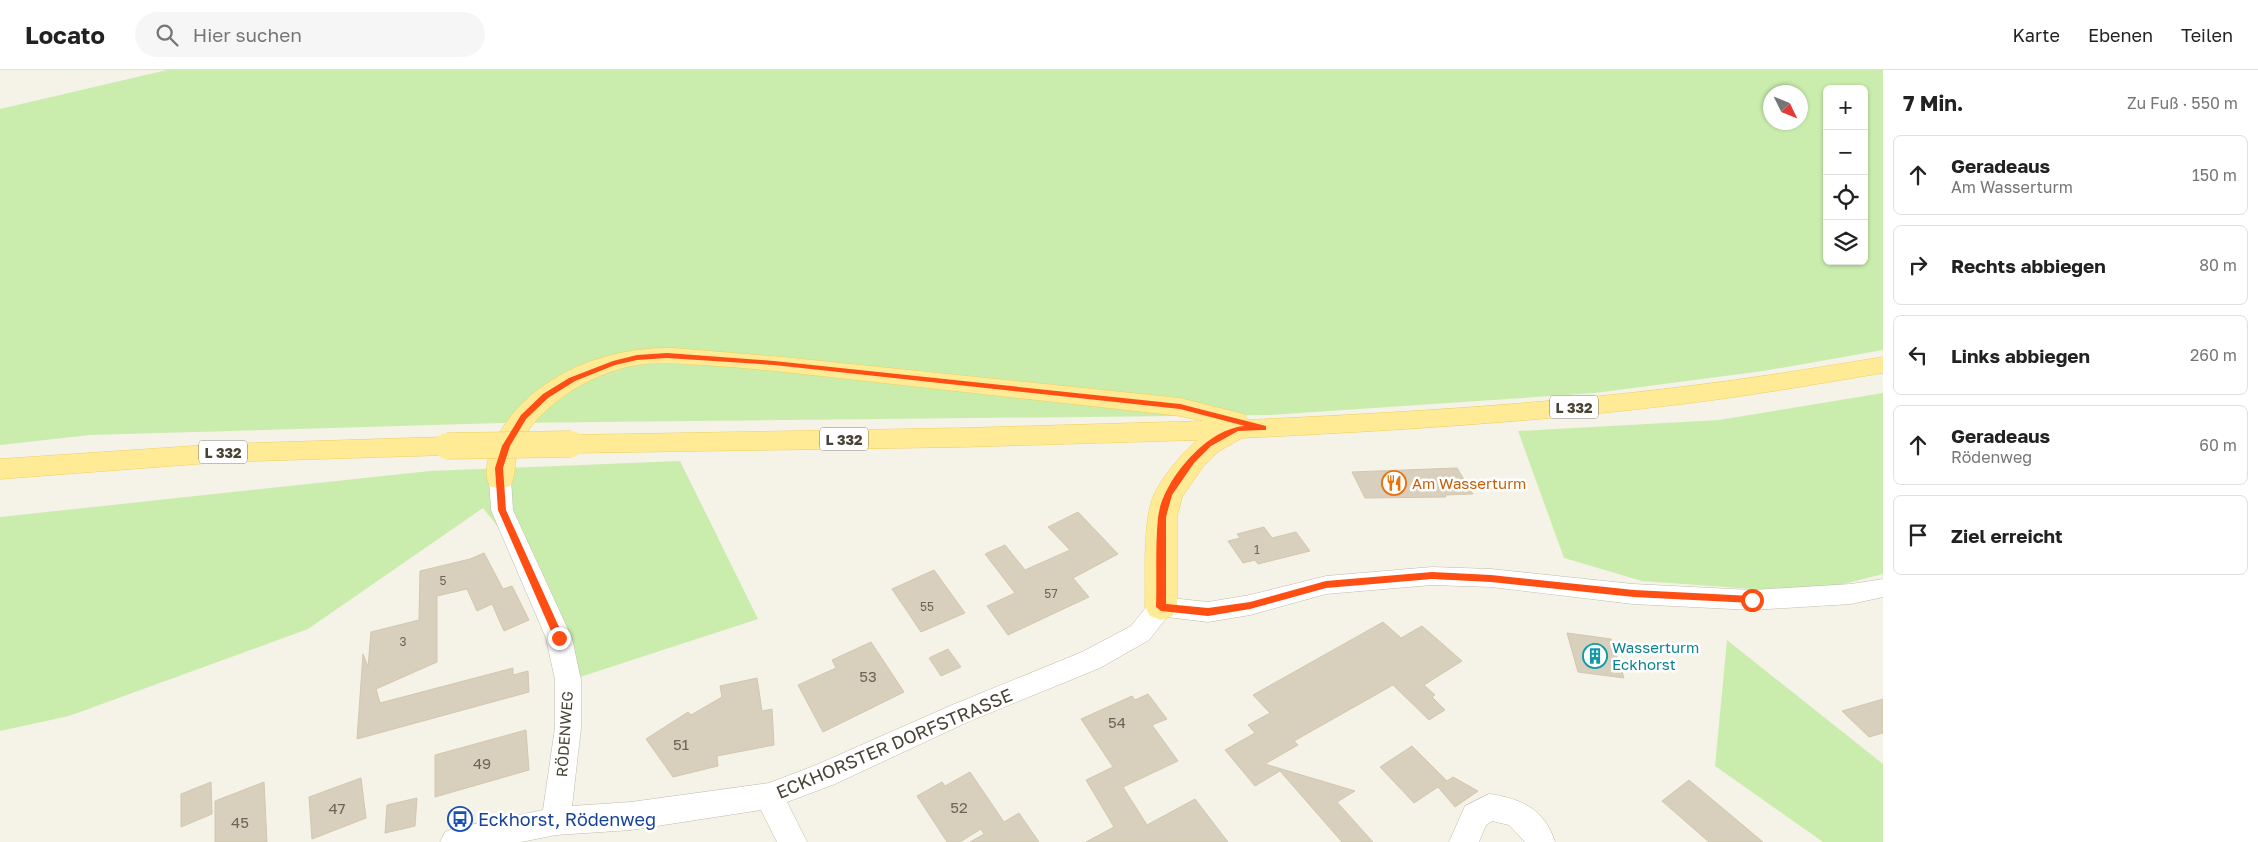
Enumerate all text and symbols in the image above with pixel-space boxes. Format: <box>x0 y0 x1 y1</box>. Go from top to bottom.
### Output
search box <box>135 12 485 57</box>
text: Locato <box>25 20 105 49</box>
icon: search <box>153 21 181 49</box>
text: Hier suchen <box>193 23 302 46</box>
text: Karte <box>2013 24 2060 46</box>
text: Ebenen <box>2088 24 2153 46</box>
text: Teilen <box>2181 24 2233 46</box>
north arrow <box>1763 85 1808 130</box>
map controls <box>1823 85 1868 265</box>
button: + <box>1823 85 1868 130</box>
text: 7 Min. <box>1903 90 1964 116</box>
text: Zu Fuß · 550 m <box>2127 93 2238 113</box>
button: − <box>1823 130 1868 175</box>
text: Geradeaus <box>1951 154 2050 177</box>
icon: ahead <box>1904 161 1932 189</box>
text: 150 m <box>2192 165 2237 185</box>
button: locate <box>1823 175 1868 220</box>
text: Am Wasserturm <box>1951 177 2073 197</box>
button: layers <box>1823 220 1868 265</box>
icon: right <box>1904 251 1932 279</box>
text: Rechts abbiegen <box>1951 254 2106 277</box>
text: 80 m <box>2199 255 2237 275</box>
icon: left <box>1904 341 1932 369</box>
text: Links abbiegen <box>1951 344 2090 367</box>
text: 260 m <box>2190 345 2237 365</box>
road number: L 332 <box>1550 396 1598 418</box>
text: Geradeaus <box>1951 424 2050 447</box>
road number: L 332 <box>820 428 868 450</box>
icon: ahead <box>1904 431 1932 459</box>
text: 60 m <box>2199 435 2237 455</box>
road number: L 332 <box>199 441 247 464</box>
text: Rödenweg <box>1951 447 2032 467</box>
restaurant icon: Am Wasserturm <box>1381 470 1407 496</box>
place label: Am Wasserturm <box>1412 474 1526 492</box>
icon: arrive <box>1904 521 1932 549</box>
text: Ziel erreicht <box>1951 524 2063 547</box>
house number: 1 <box>1254 542 1260 557</box>
house number: 5 <box>440 573 447 588</box>
house number: 57 <box>1044 586 1058 601</box>
route start <box>1741 589 1764 612</box>
house number: 55 <box>920 599 934 614</box>
route end <box>548 627 571 650</box>
house number: 3 <box>399 634 407 649</box>
place label: Wasserturm Eckhorst <box>1612 638 1699 673</box>
building icon: Wasserturm Eckhorst <box>1582 643 1608 669</box>
house number: 53 <box>859 667 877 685</box>
street label: ECKHORSTER DORFSTRASSE <box>773 683 1015 803</box>
street label: RÖDENWEG <box>552 690 576 778</box>
house number: 54 <box>1108 713 1126 731</box>
house number: 51 <box>673 735 689 753</box>
house number: 49 <box>473 754 491 772</box>
house number: 52 <box>950 798 968 816</box>
house number: 47 <box>328 799 346 817</box>
bus stop icon: Eckhorst, Rödenweg <box>447 806 473 832</box>
place label: Eckhorst, Rödenweg <box>478 808 656 830</box>
house number: 45 <box>231 813 249 831</box>

